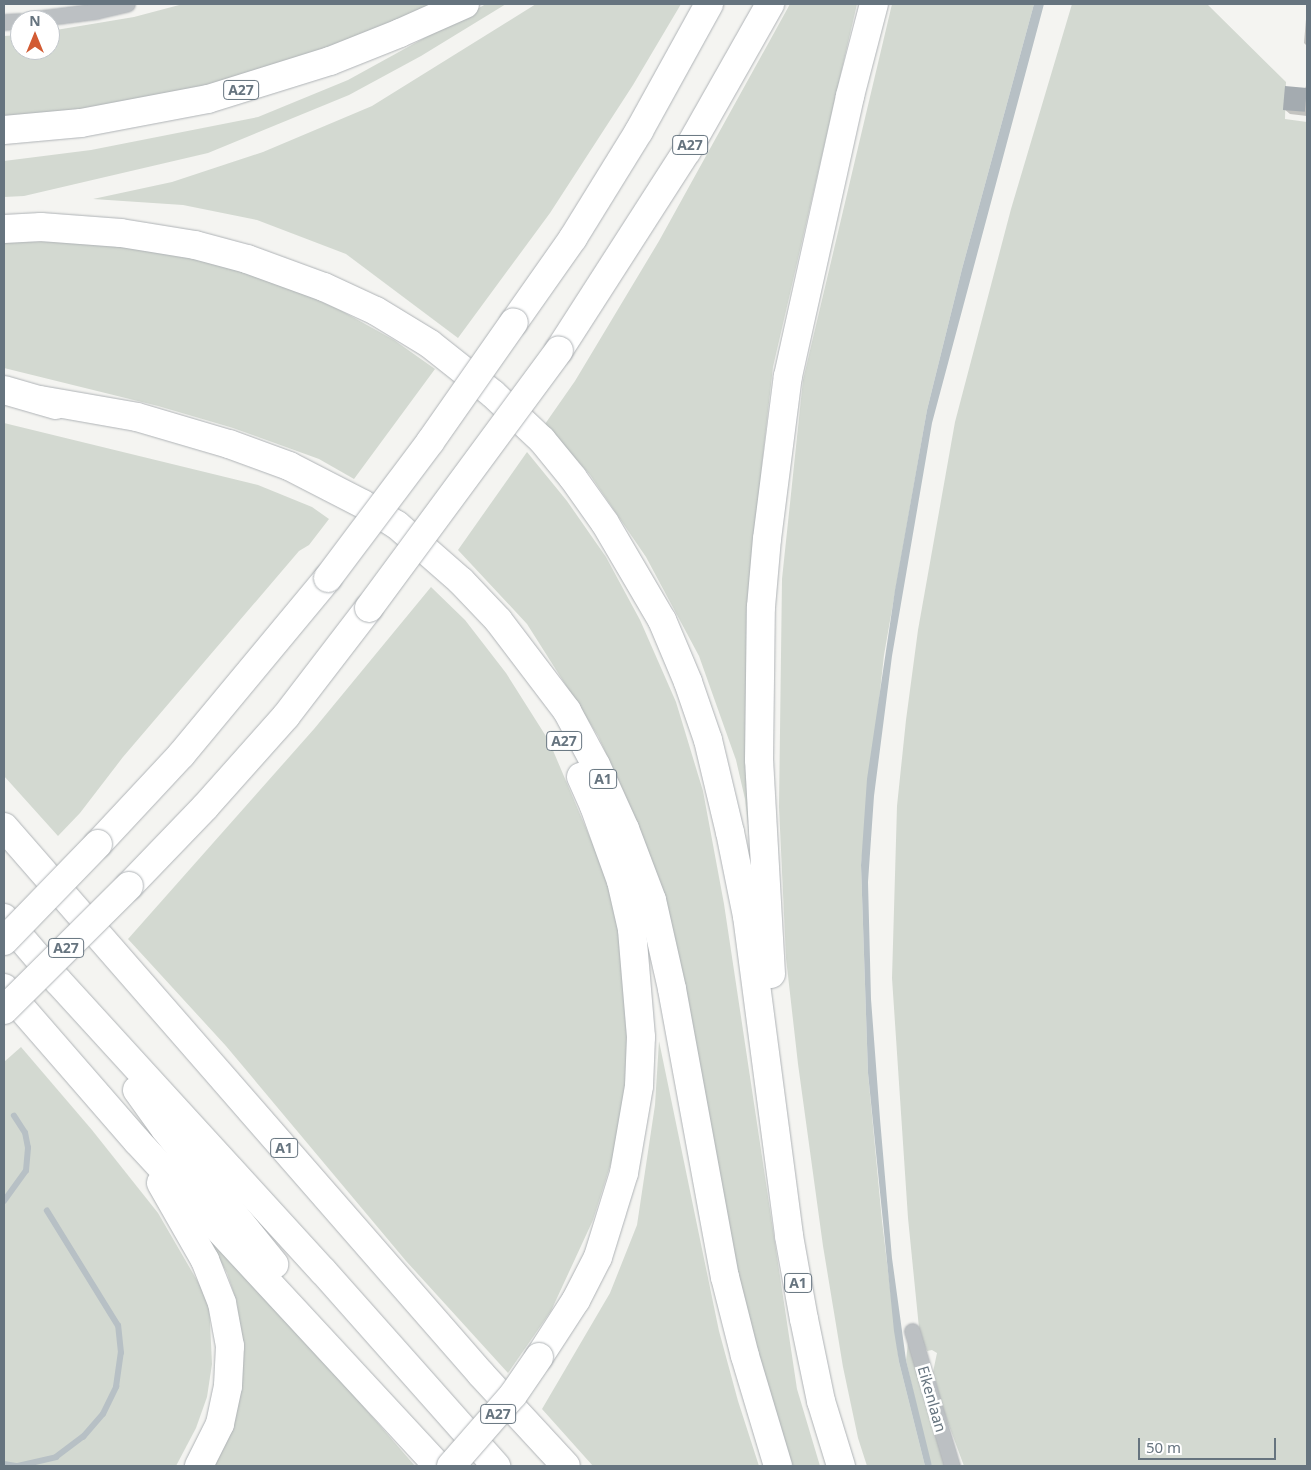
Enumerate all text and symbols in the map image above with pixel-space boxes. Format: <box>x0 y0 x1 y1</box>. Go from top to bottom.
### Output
north arrow <box>10 10 60 60</box>
text: N <box>29 11 41 30</box>
road number: A27 <box>222 78 260 102</box>
road number: A27 <box>671 134 709 156</box>
road number: A27 <box>545 729 583 752</box>
road number: A1 <box>588 768 618 791</box>
road number: A27 <box>47 936 85 960</box>
road number: A1 <box>269 1136 299 1160</box>
road number: A1 <box>783 1272 813 1295</box>
street label: Eikenlaan <box>914 1364 950 1434</box>
road number: A27 <box>479 1402 517 1426</box>
scale bar <box>1141 1428 1278 1460</box>
text: 50 m <box>1146 1437 1181 1457</box>

